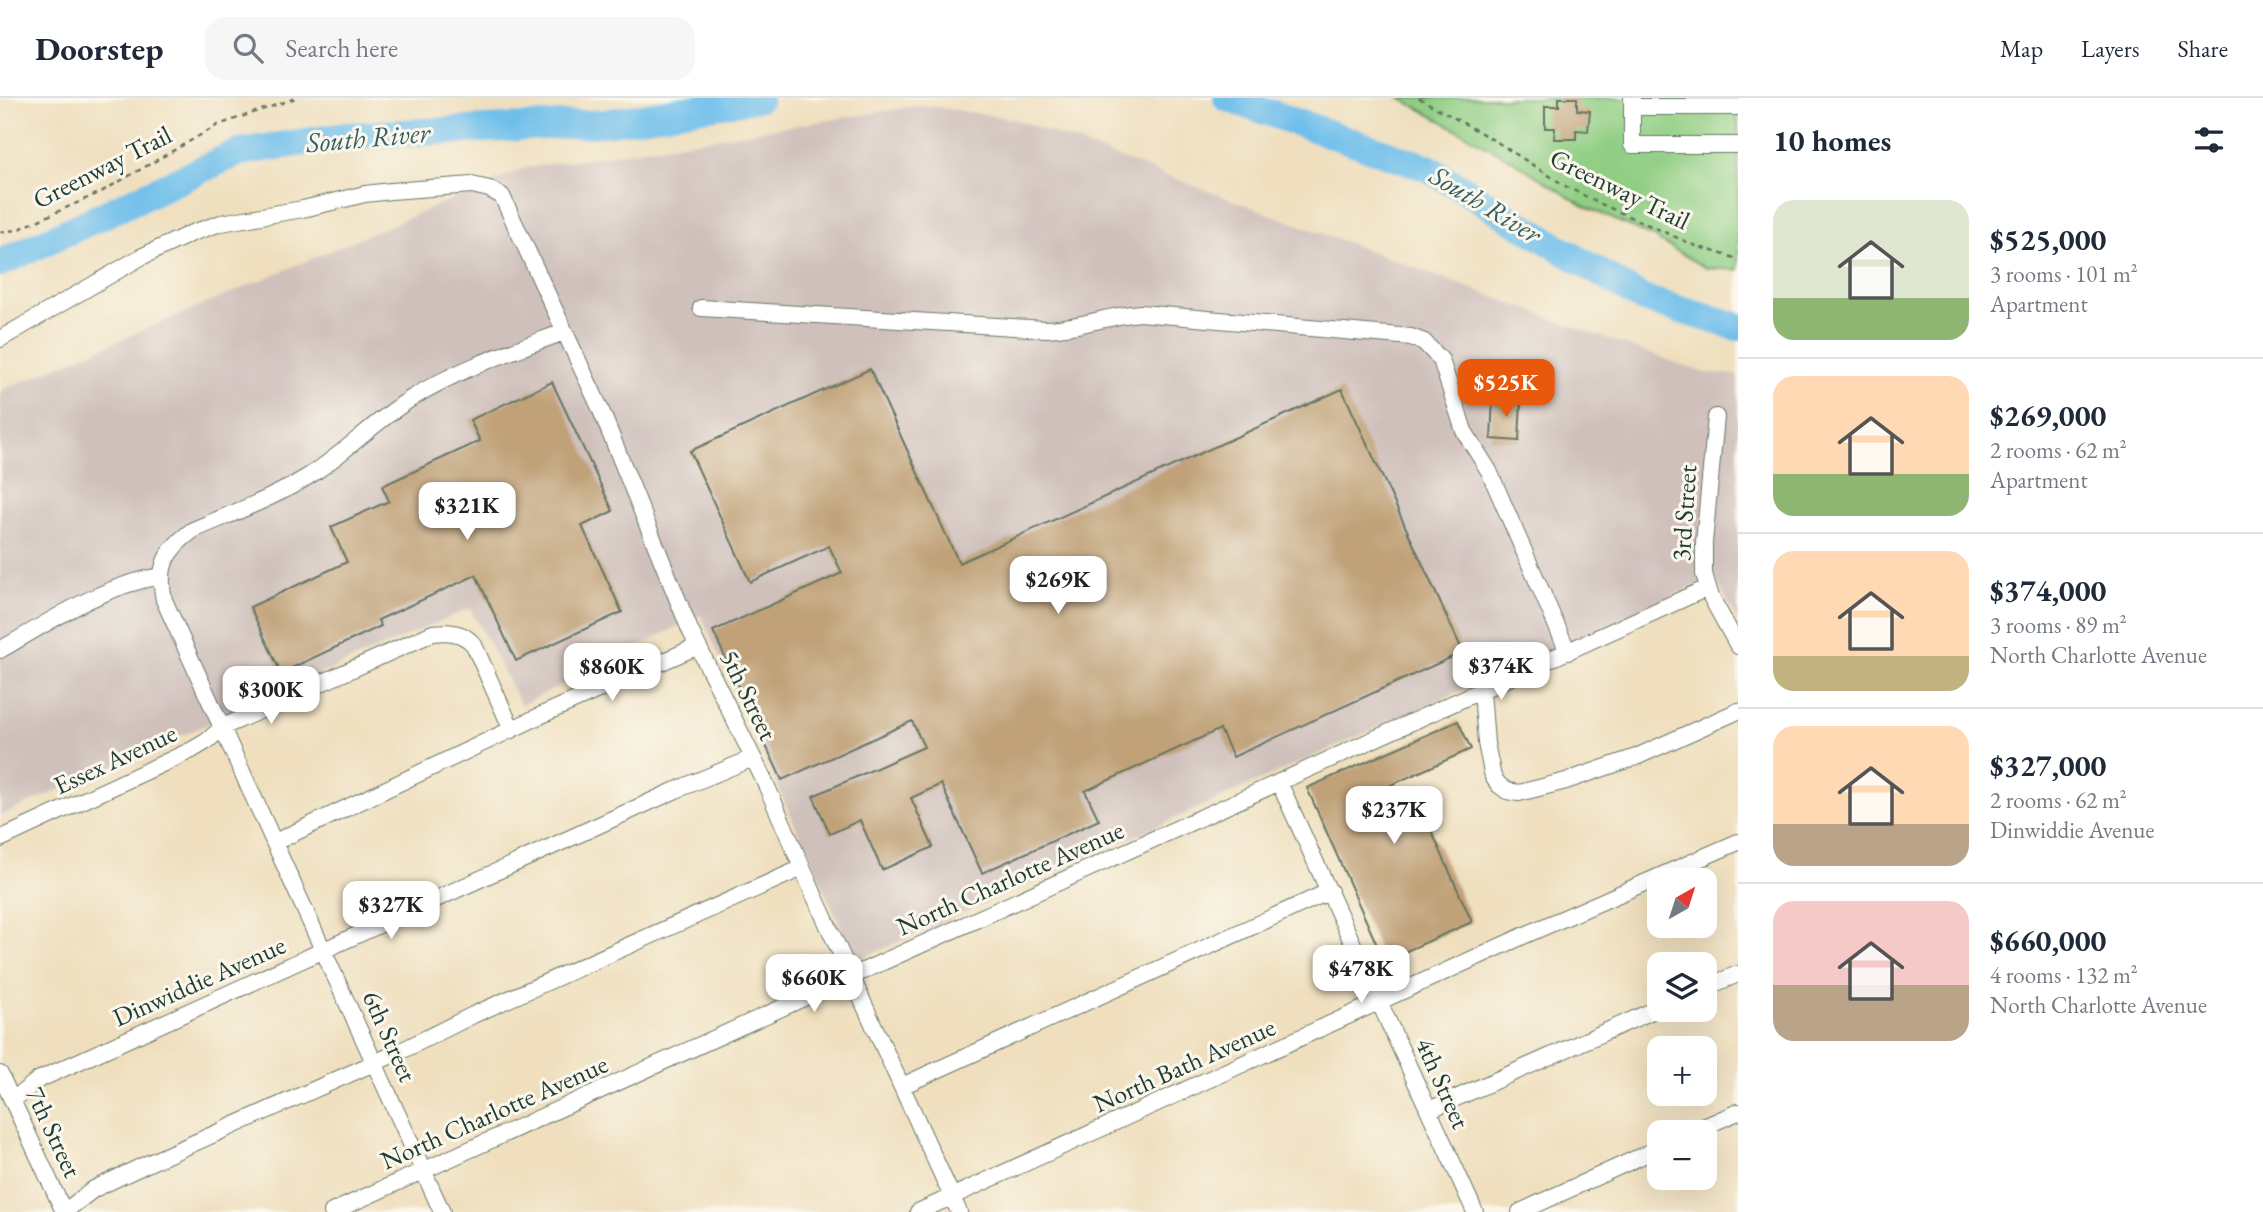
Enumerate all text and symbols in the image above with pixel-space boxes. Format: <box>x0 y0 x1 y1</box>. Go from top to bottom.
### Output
search box <box>205 17 695 80</box>
text: Doorstep <box>35 27 163 70</box>
icon: search <box>229 29 267 67</box>
text: Search here <box>285 31 398 65</box>
text: Map <box>2000 33 2043 64</box>
text: Layers <box>2081 33 2140 64</box>
text: Share <box>2178 33 2228 64</box>
water label: South River <box>304 114 433 160</box>
street label: Greenway Trail <box>27 117 177 217</box>
text: 10 homes <box>1773 121 1891 160</box>
icon: filters <box>2190 121 2228 159</box>
street label: Greenway Trail <box>1545 141 1695 237</box>
water label: South River <box>1423 156 1550 252</box>
text: $525,000 <box>1990 220 2106 259</box>
icon: home <box>1829 228 1913 312</box>
text: 3 rooms · 101 m² <box>1990 259 2138 289</box>
text: Apartment <box>1990 289 2088 319</box>
pin: $525K <box>1457 360 1555 419</box>
text: $525K <box>1474 367 1538 397</box>
text: $269,000 <box>1990 396 2106 435</box>
icon: home <box>1829 404 1913 488</box>
text: 2 rooms · 62 m² <box>1990 435 2127 465</box>
street label: 3rd Street <box>1664 464 1704 562</box>
text: Apartment <box>1990 465 2088 495</box>
pin: $321K <box>418 482 516 542</box>
text: $321K <box>435 490 499 520</box>
pin: $269K <box>1009 556 1107 616</box>
text: $269K <box>1026 564 1090 594</box>
text: $374,000 <box>1990 571 2106 610</box>
icon: home <box>1829 579 1913 663</box>
text: 3 rooms · 89 m² <box>1990 610 2127 640</box>
text: North Charlotte Avenue <box>1990 640 2207 670</box>
pin: $374K <box>1452 642 1550 702</box>
pin: $860K <box>563 644 661 703</box>
street label: 5th Street <box>713 644 785 746</box>
text: $374K <box>1469 650 1533 680</box>
text: $860K <box>580 651 644 681</box>
pin: $300K <box>222 666 320 726</box>
text: $300K <box>239 674 303 704</box>
street label: Essex Avenue <box>48 716 182 802</box>
text: $327,000 <box>1990 746 2106 785</box>
icon: home <box>1829 754 1913 838</box>
text: 2 rooms · 62 m² <box>1990 785 2127 815</box>
pin: $237K <box>1345 786 1443 846</box>
text: $237K <box>1362 794 1426 824</box>
street label: North Charlotte Avenue <box>891 813 1129 943</box>
text: Dinwiddie Avenue <box>1990 815 2154 845</box>
north arrow <box>1647 868 1717 938</box>
map controls <box>1647 868 1717 1190</box>
pin: $327K <box>342 882 440 941</box>
text: $327K <box>359 889 423 919</box>
text: $660,000 <box>1990 921 2106 960</box>
street label: Dinwiddie Avenue <box>107 928 291 1034</box>
icon: home <box>1829 929 1913 1013</box>
pin: $478K <box>1312 946 1410 1005</box>
button: layers <box>1647 952 1717 1022</box>
text: $478K <box>1329 953 1393 983</box>
pin: $660K <box>765 954 863 1014</box>
text: 4 rooms · 132 m² <box>1990 960 2138 990</box>
text: $660K <box>782 962 846 992</box>
street label: 6th Street <box>355 985 425 1087</box>
text: North Charlotte Avenue <box>1990 990 2207 1020</box>
street label: North Bath Avenue <box>1088 1010 1280 1120</box>
street label: 4th Street <box>1408 1032 1478 1134</box>
button: + <box>1647 1036 1717 1106</box>
street label: North Charlotte Avenue <box>375 1047 613 1177</box>
street label: 7th Street <box>18 1081 90 1183</box>
button: − <box>1647 1120 1717 1190</box>

